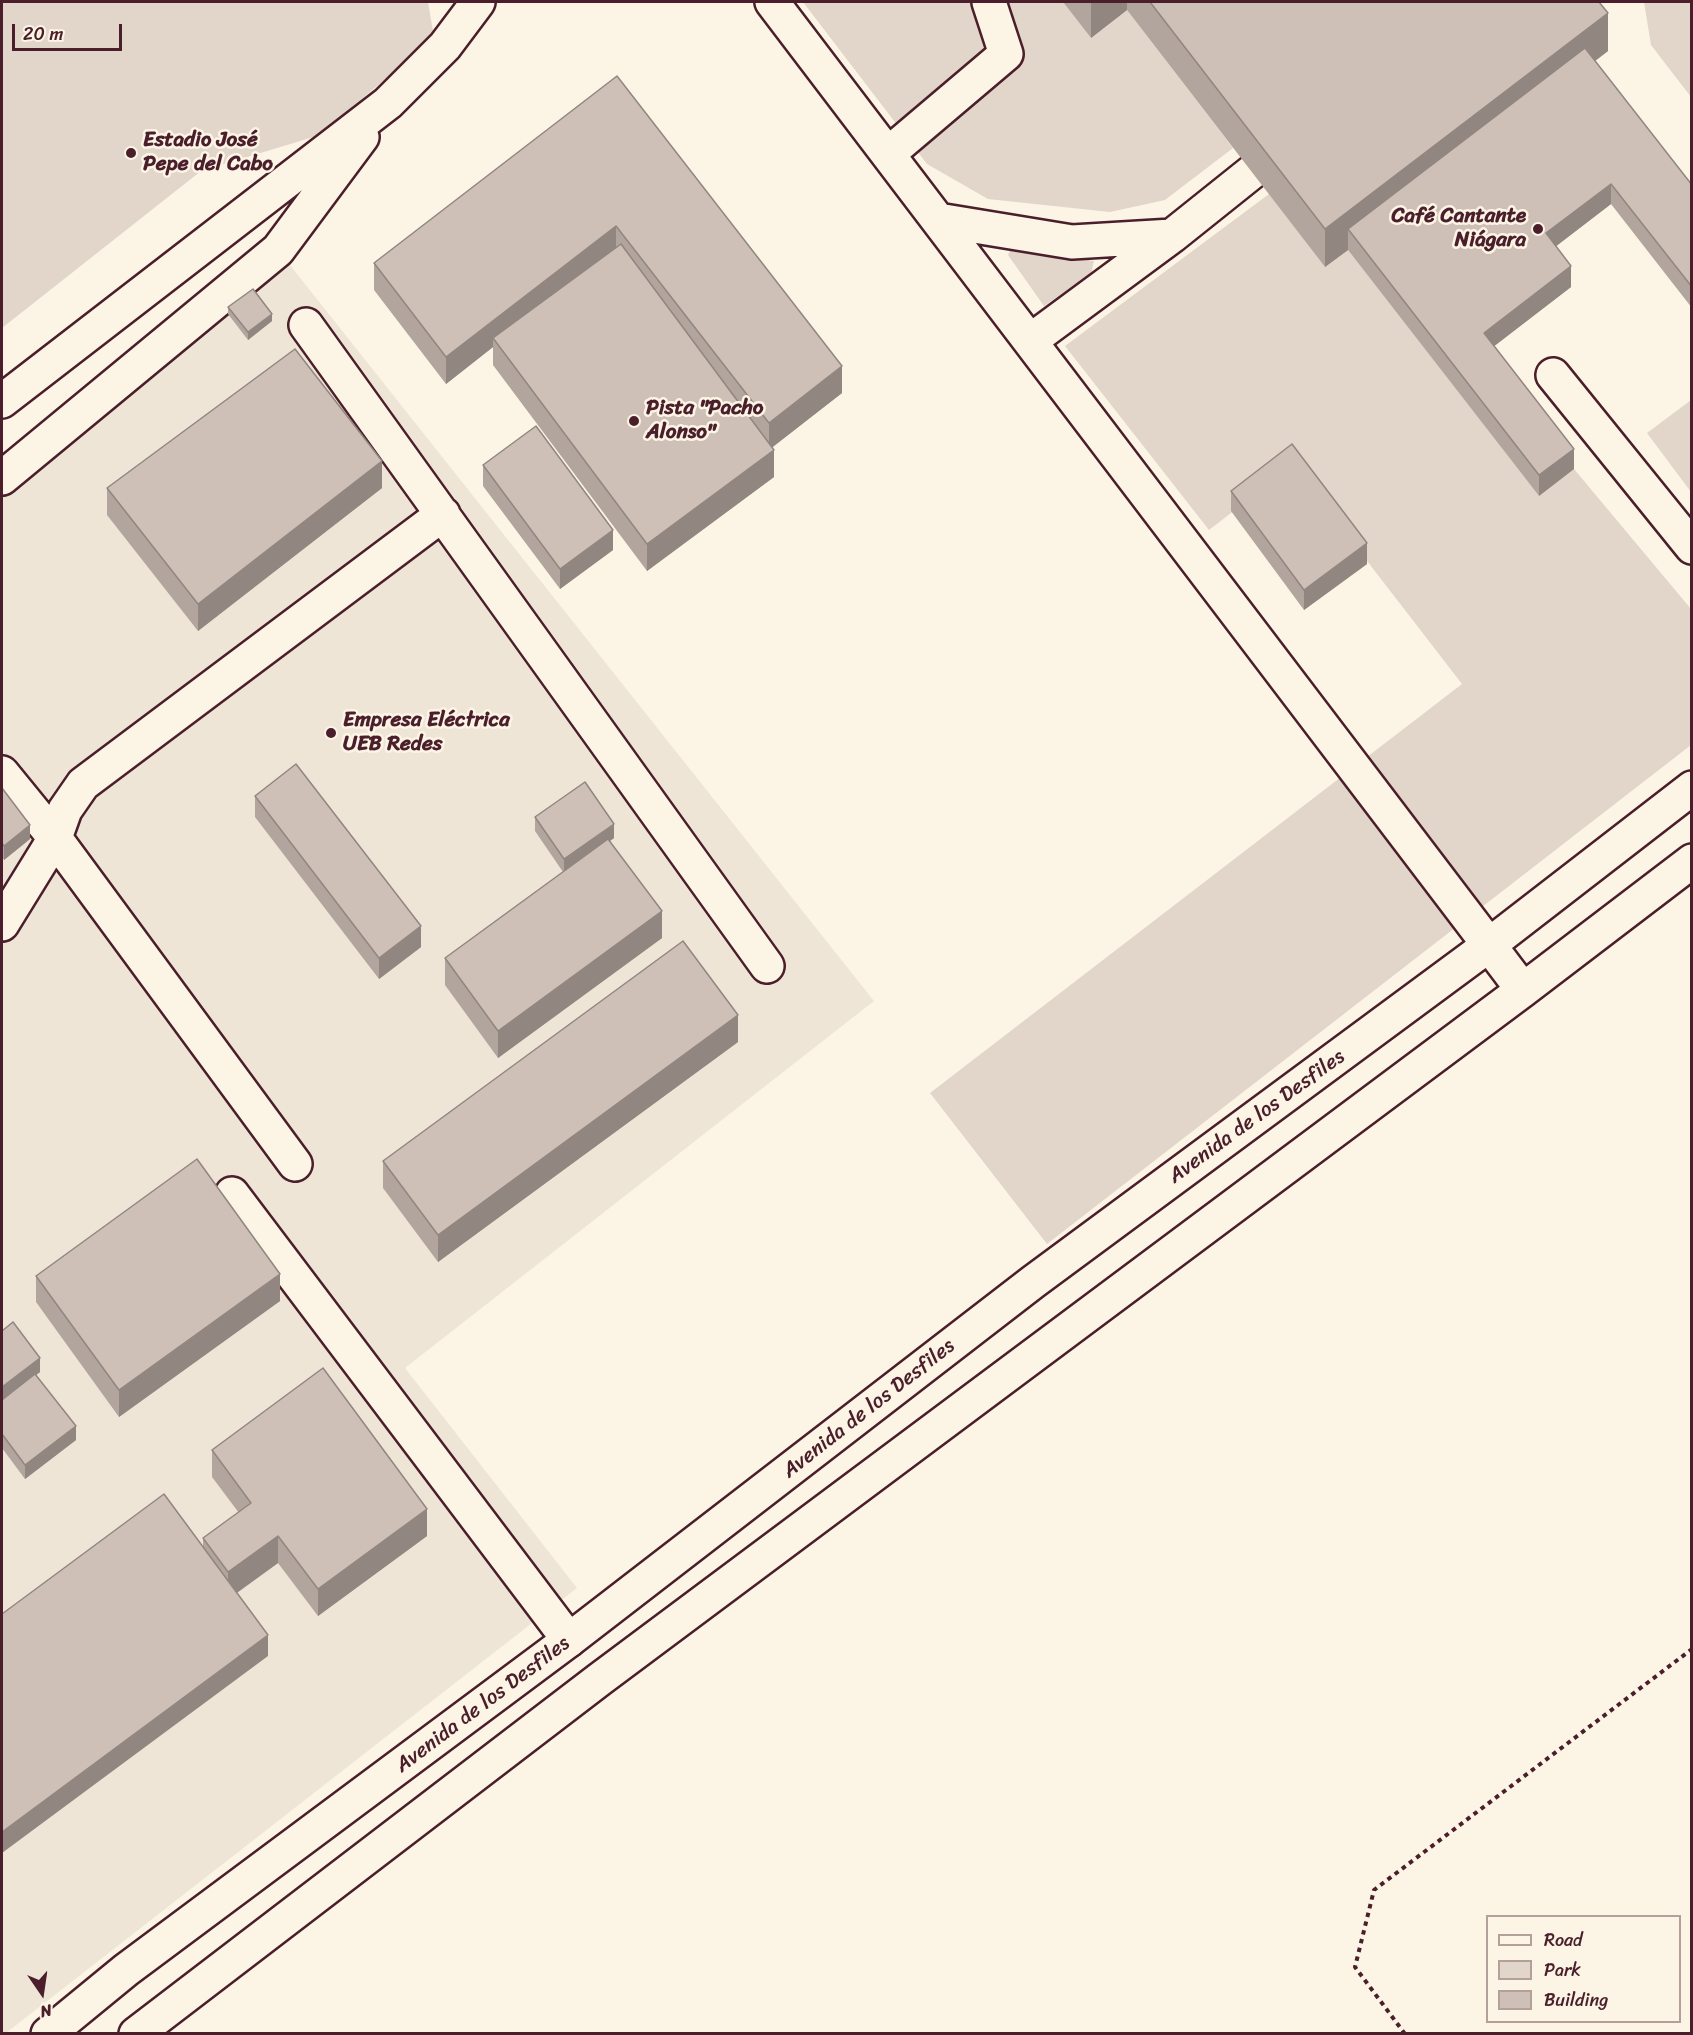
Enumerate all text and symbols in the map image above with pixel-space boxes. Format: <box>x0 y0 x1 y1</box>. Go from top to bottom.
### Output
scale bar <box>15 12 124 50</box>
text: 20 m <box>23 18 63 50</box>
place label: Estadio José Pepe del Cabo <box>143 128 273 178</box>
marker: Estadio José Pepe del Cabo <box>124 146 138 160</box>
place label: Café Cantante Niágara <box>1391 204 1526 254</box>
marker: Café Cantante Niágara <box>1531 222 1545 236</box>
place label: Pista "Pacho Alonso" <box>646 396 763 446</box>
marker: Pista "Pacho Alonso" <box>627 414 641 428</box>
place label: Empresa Eléctrica UEB Redes <box>343 708 510 758</box>
marker: Empresa Eléctrica UEB Redes <box>324 726 338 740</box>
street label: Avenida de los Desfiles <box>1164 1045 1350 1189</box>
street label: Avenida de los Desfiles <box>778 1334 960 1484</box>
street label: Avenida de los Desfiles <box>391 1631 575 1779</box>
legend <box>1486 1915 1681 2023</box>
text: Road <box>1544 1924 1583 1956</box>
text: Park <box>1544 1954 1581 1986</box>
north arrow <box>12 1963 72 2023</box>
text: Building <box>1544 1984 1608 2016</box>
text: N <box>37 1996 55 2026</box>

